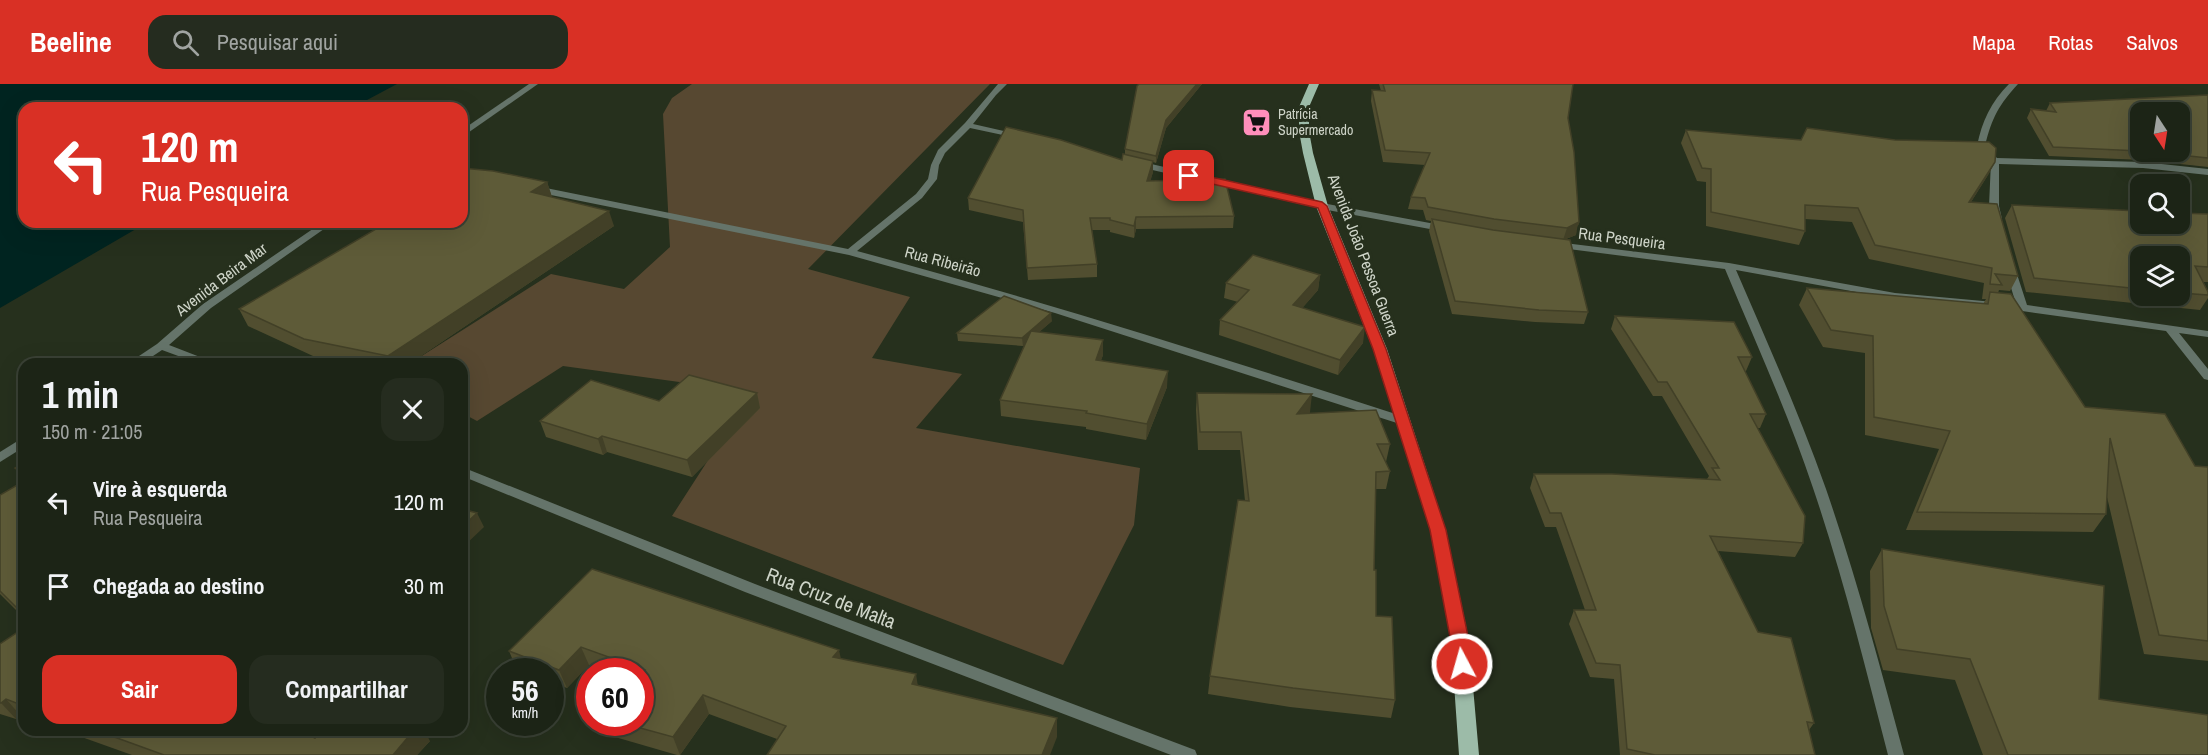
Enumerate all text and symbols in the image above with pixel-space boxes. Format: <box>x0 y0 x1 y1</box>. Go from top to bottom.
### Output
search box <box>148 15 568 69</box>
text: Beeline <box>30 23 112 61</box>
icon: search <box>169 26 202 59</box>
text: Pesquisar aqui <box>217 27 338 57</box>
text: Mapa <box>1972 28 2015 57</box>
text: Rotas <box>2048 28 2093 57</box>
text: Salvos <box>2126 28 2178 57</box>
north arrow <box>2130 102 2190 162</box>
map controls <box>2130 102 2190 306</box>
place label: Patrícia Supermercado <box>1278 105 1353 139</box>
supermarket icon: Patrícia Supermercado <box>1241 106 1273 138</box>
text: 120 m <box>141 119 239 175</box>
icon: left <box>42 126 120 204</box>
pin <box>1163 150 1214 201</box>
icon: arrive <box>1172 159 1205 192</box>
street label: Avenida João Pessoa Guerra <box>1323 170 1405 340</box>
text: Rua Pesqueira <box>141 173 289 209</box>
button: search <box>2130 174 2190 234</box>
street label: Rua Pesqueira <box>1577 222 1667 254</box>
street label: Avenida Beira Mar <box>170 237 272 321</box>
street label: Rua Ribeirão <box>902 240 984 282</box>
button: layers <box>2130 246 2190 306</box>
text: 1 min <box>42 371 119 419</box>
button: close <box>381 378 444 441</box>
text: 150 m · 21:05 <box>42 418 142 445</box>
text: Vire à esquerda <box>93 474 227 504</box>
icon: left <box>42 486 75 519</box>
text: 120 m <box>394 487 444 517</box>
text: Rua Pesqueira <box>93 504 202 531</box>
street label: Rua Cruz de Malta <box>763 560 900 635</box>
icon: arrive <box>42 570 75 603</box>
text: Chegada ao destino <box>93 571 264 601</box>
text: 30 m <box>404 571 444 601</box>
position arrow <box>1430 632 1494 696</box>
button: Sair <box>42 655 237 724</box>
button: Compartilhar <box>249 655 444 724</box>
speed limit sign: 60 <box>576 658 654 736</box>
text: 56 <box>511 670 539 710</box>
text: km/h <box>512 702 538 723</box>

